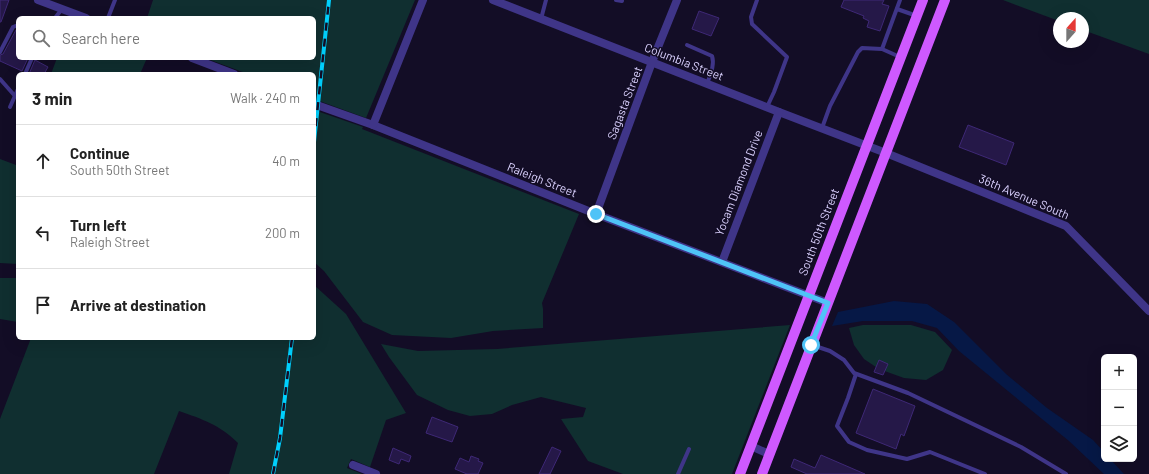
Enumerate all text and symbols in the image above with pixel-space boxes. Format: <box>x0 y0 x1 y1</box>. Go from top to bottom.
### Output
north arrow <box>1053 12 1089 48</box>
search box <box>16 16 316 60</box>
icon: search <box>30 27 52 49</box>
text: Search here <box>62 29 140 47</box>
street label: Columbia Street <box>643 40 726 83</box>
street label: Sagasta Street <box>604 64 644 141</box>
text: 3 min <box>32 88 72 108</box>
text: Walk · 240 m <box>230 90 300 106</box>
street label: Yocam Diamond Drive <box>711 128 765 238</box>
text: Continue <box>70 144 130 162</box>
icon: ahead <box>32 150 54 172</box>
text: 40 m <box>272 153 300 169</box>
street label: Raleigh Street <box>506 159 579 199</box>
text: South 50th Street <box>70 162 170 178</box>
street label: 36th Avenue South <box>977 171 1072 221</box>
street label: South 50th Street <box>795 186 841 277</box>
route end <box>587 205 605 223</box>
text: Turn left <box>70 216 126 234</box>
icon: left <box>32 222 54 244</box>
text: 200 m <box>265 225 300 241</box>
text: Raleigh Street <box>70 234 150 250</box>
icon: arrive <box>32 294 54 316</box>
text: Arrive at destination <box>70 296 206 314</box>
route start <box>802 336 820 354</box>
map controls <box>1101 354 1137 462</box>
button: + <box>1101 354 1137 390</box>
button: − <box>1101 390 1137 426</box>
button: layers <box>1101 426 1137 462</box>

